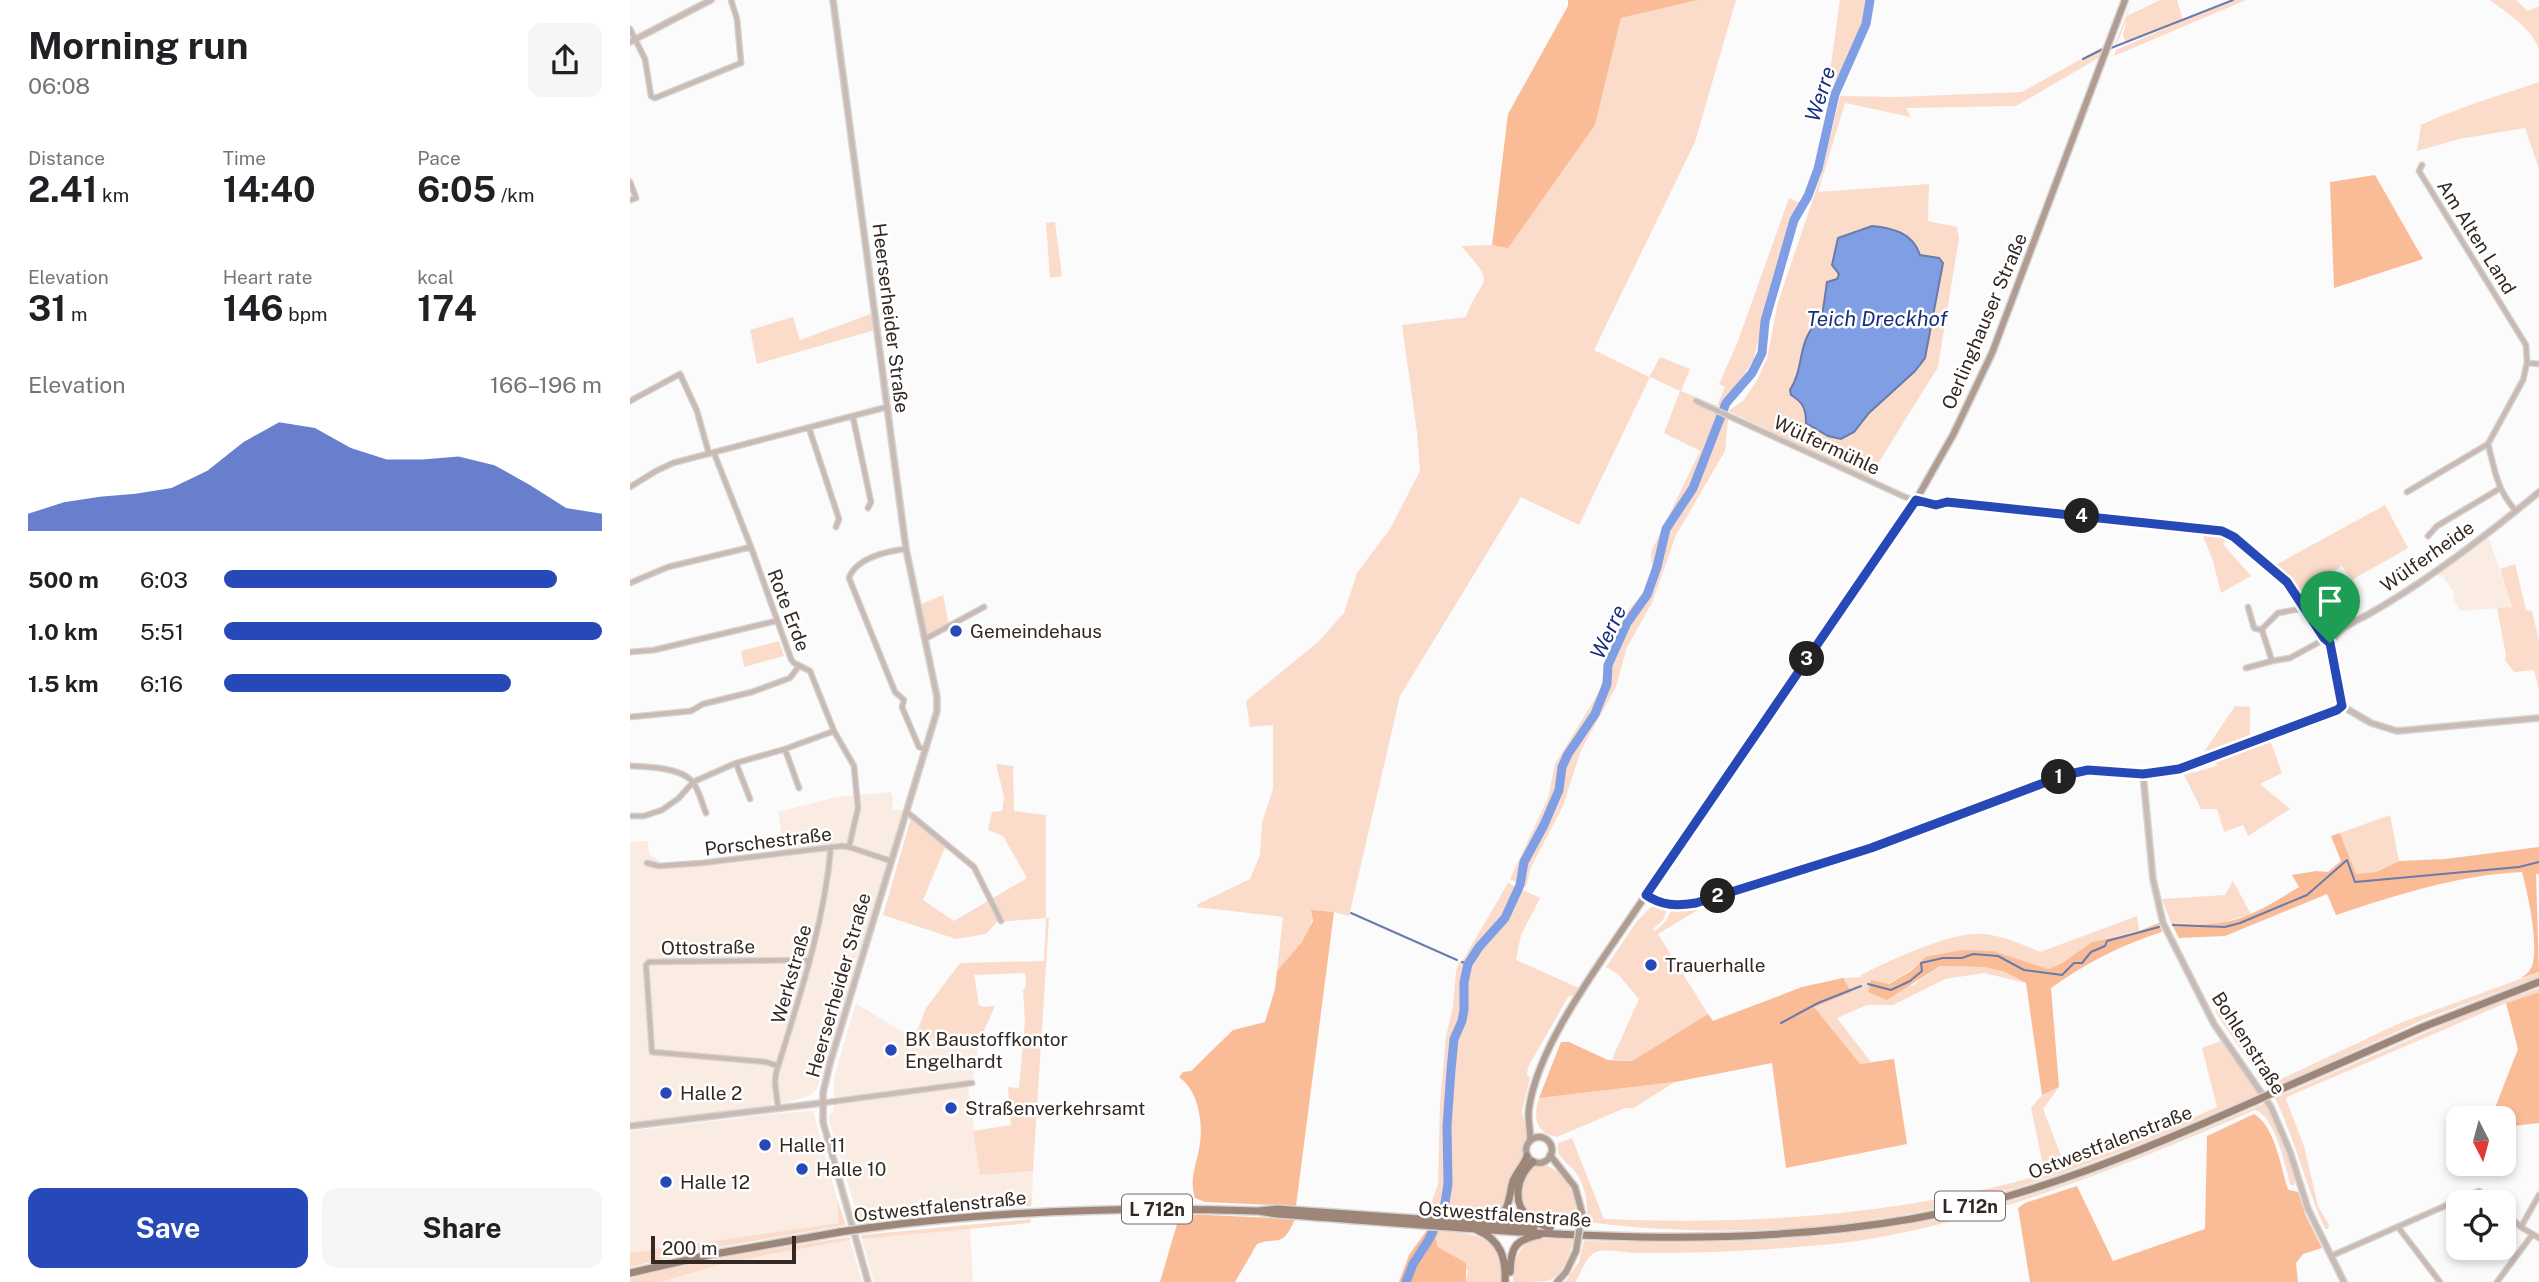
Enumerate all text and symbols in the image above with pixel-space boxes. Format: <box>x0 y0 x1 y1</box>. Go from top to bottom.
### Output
text: Morning run <box>28 23 249 68</box>
button: share <box>528 23 602 97</box>
water label: Werre <box>1799 63 1841 125</box>
text: 06:08 <box>28 72 90 99</box>
text: Distance <box>28 147 105 169</box>
text: Time <box>223 147 266 169</box>
text: Pace <box>417 147 461 169</box>
text: 2.41 <box>28 169 98 210</box>
text: 14:40 <box>223 169 315 210</box>
text: 6:05 <box>417 169 496 210</box>
street label: Am Alten Land <box>2433 176 2521 298</box>
text: km <box>98 184 129 206</box>
text: /km <box>496 184 534 206</box>
street label: Heerserheider Straße <box>868 222 914 414</box>
street label: Oerlinghauser Straße <box>1937 229 2031 413</box>
text: Elevation <box>28 266 109 288</box>
text: Heart rate <box>223 266 312 288</box>
text: kcal <box>417 266 454 288</box>
text: 31 <box>28 288 66 329</box>
text: 146 <box>223 288 284 329</box>
text: 174 <box>417 288 477 329</box>
text: m <box>66 303 87 325</box>
text: bpm <box>284 303 327 325</box>
water label: Teich Dreckhof <box>1806 306 1949 331</box>
text: Elevation <box>28 371 126 398</box>
text: 166–196 m <box>490 371 602 398</box>
street label: Wülfermühle <box>1770 411 1884 479</box>
pin: 4 <box>2064 498 2100 534</box>
text: 4 <box>2075 504 2088 526</box>
street label: Wülferheide <box>2376 516 2478 596</box>
text: 500 m <box>28 566 99 593</box>
text: 6:03 <box>140 566 188 593</box>
street label: Rote Erde <box>763 566 815 654</box>
pin <box>2300 571 2360 643</box>
icon: arrive <box>2311 582 2349 620</box>
water label: Werre <box>1585 601 1631 663</box>
text: 1.0 km <box>28 618 98 645</box>
text: 5:51 <box>140 618 184 645</box>
place label: Gemeindehaus <box>970 620 1102 642</box>
marker: Gemeindehaus <box>948 623 964 639</box>
pin: 3 <box>1790 642 1824 676</box>
text: 3 <box>1800 647 1813 669</box>
text: 1.5 km <box>28 670 99 697</box>
text: 6:16 <box>140 670 183 697</box>
pin: 1 <box>2042 760 2076 794</box>
text: 1 <box>2054 765 2063 787</box>
street label: Porschestraße <box>703 822 833 860</box>
pin: 2 <box>1700 878 1736 914</box>
text: 2 <box>1711 884 1724 906</box>
street label: Heerserheider Straße <box>801 890 875 1080</box>
street label: Werkstraße <box>766 922 816 1026</box>
street label: Ottostraße <box>661 935 755 959</box>
place label: Trauerhalle <box>1665 954 1765 976</box>
marker: Trauerhalle <box>1643 957 1659 973</box>
street label: Bohlenstraße <box>2208 988 2290 1098</box>
place label: BK Baustoffkontor Engelhardt <box>905 1028 1068 1072</box>
marker: BK Baustoffkontor Engelhardt <box>883 1042 899 1058</box>
place label: Halle 2 <box>680 1082 742 1104</box>
marker: Halle 2 <box>658 1085 674 1101</box>
place label: Straßenverkehrsamt <box>965 1097 1145 1119</box>
marker: Straßenverkehrsamt <box>943 1100 959 1116</box>
street label: Ostwestfalenstraße <box>2025 1101 2195 1183</box>
north arrow <box>2446 1106 2516 1176</box>
map controls <box>2446 1106 2516 1260</box>
place label: Halle 11 <box>779 1134 845 1156</box>
marker: Halle 11 <box>757 1137 773 1153</box>
place label: Halle 10 <box>816 1158 886 1180</box>
marker: Halle 10 <box>794 1161 810 1177</box>
place label: Halle 12 <box>680 1171 750 1193</box>
marker: Halle 12 <box>658 1174 674 1190</box>
street label: Ostwestfalenstraße <box>853 1186 1027 1226</box>
button: Save <box>28 1188 308 1268</box>
button: Share <box>322 1188 602 1268</box>
button: locate <box>2446 1190 2516 1260</box>
road number: L 712n <box>1935 1191 2005 1220</box>
road number: L 712n <box>1122 1194 1192 1224</box>
street label: Ostwestfalenstraße <box>1418 1197 1592 1231</box>
scale bar <box>651 1233 796 1265</box>
text: 200 m <box>662 1237 718 1259</box>

